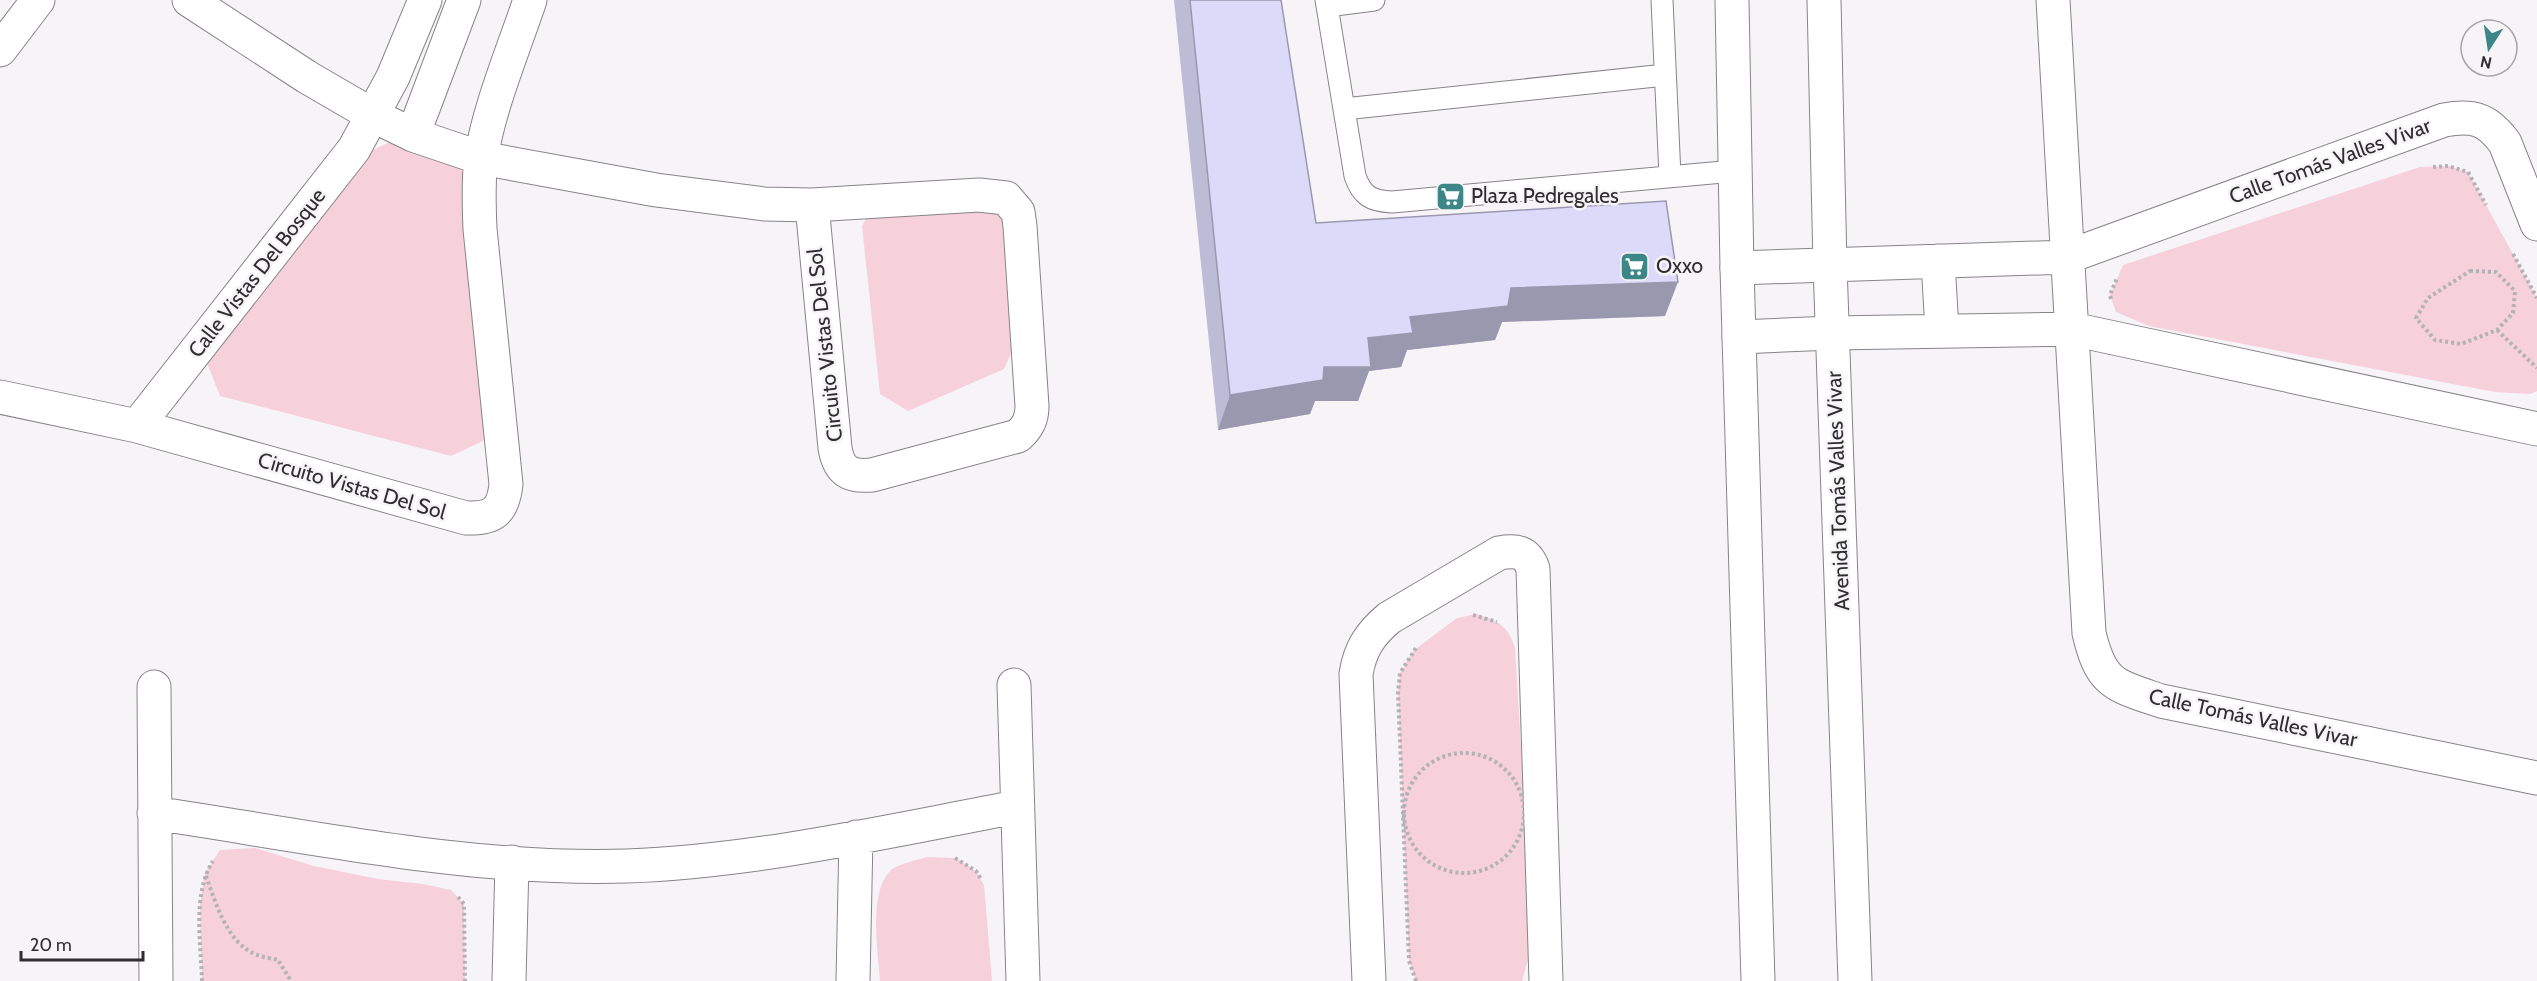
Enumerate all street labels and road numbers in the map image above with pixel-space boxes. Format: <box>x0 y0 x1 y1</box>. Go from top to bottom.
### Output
street label: Calle Tomás Valles Vivar <box>2226 112 2434 209</box>
street label: Calle Vistas Del Bosque <box>183 183 330 362</box>
street label: Circuito Vistas Del Sol <box>802 247 847 443</box>
street label: Avenida Tomás Valles Vivar <box>1821 370 1854 611</box>
street label: Circuito Vistas Del Sol <box>255 447 449 524</box>
street label: Calle Tomás Valles Vivar <box>2147 683 2360 752</box>

